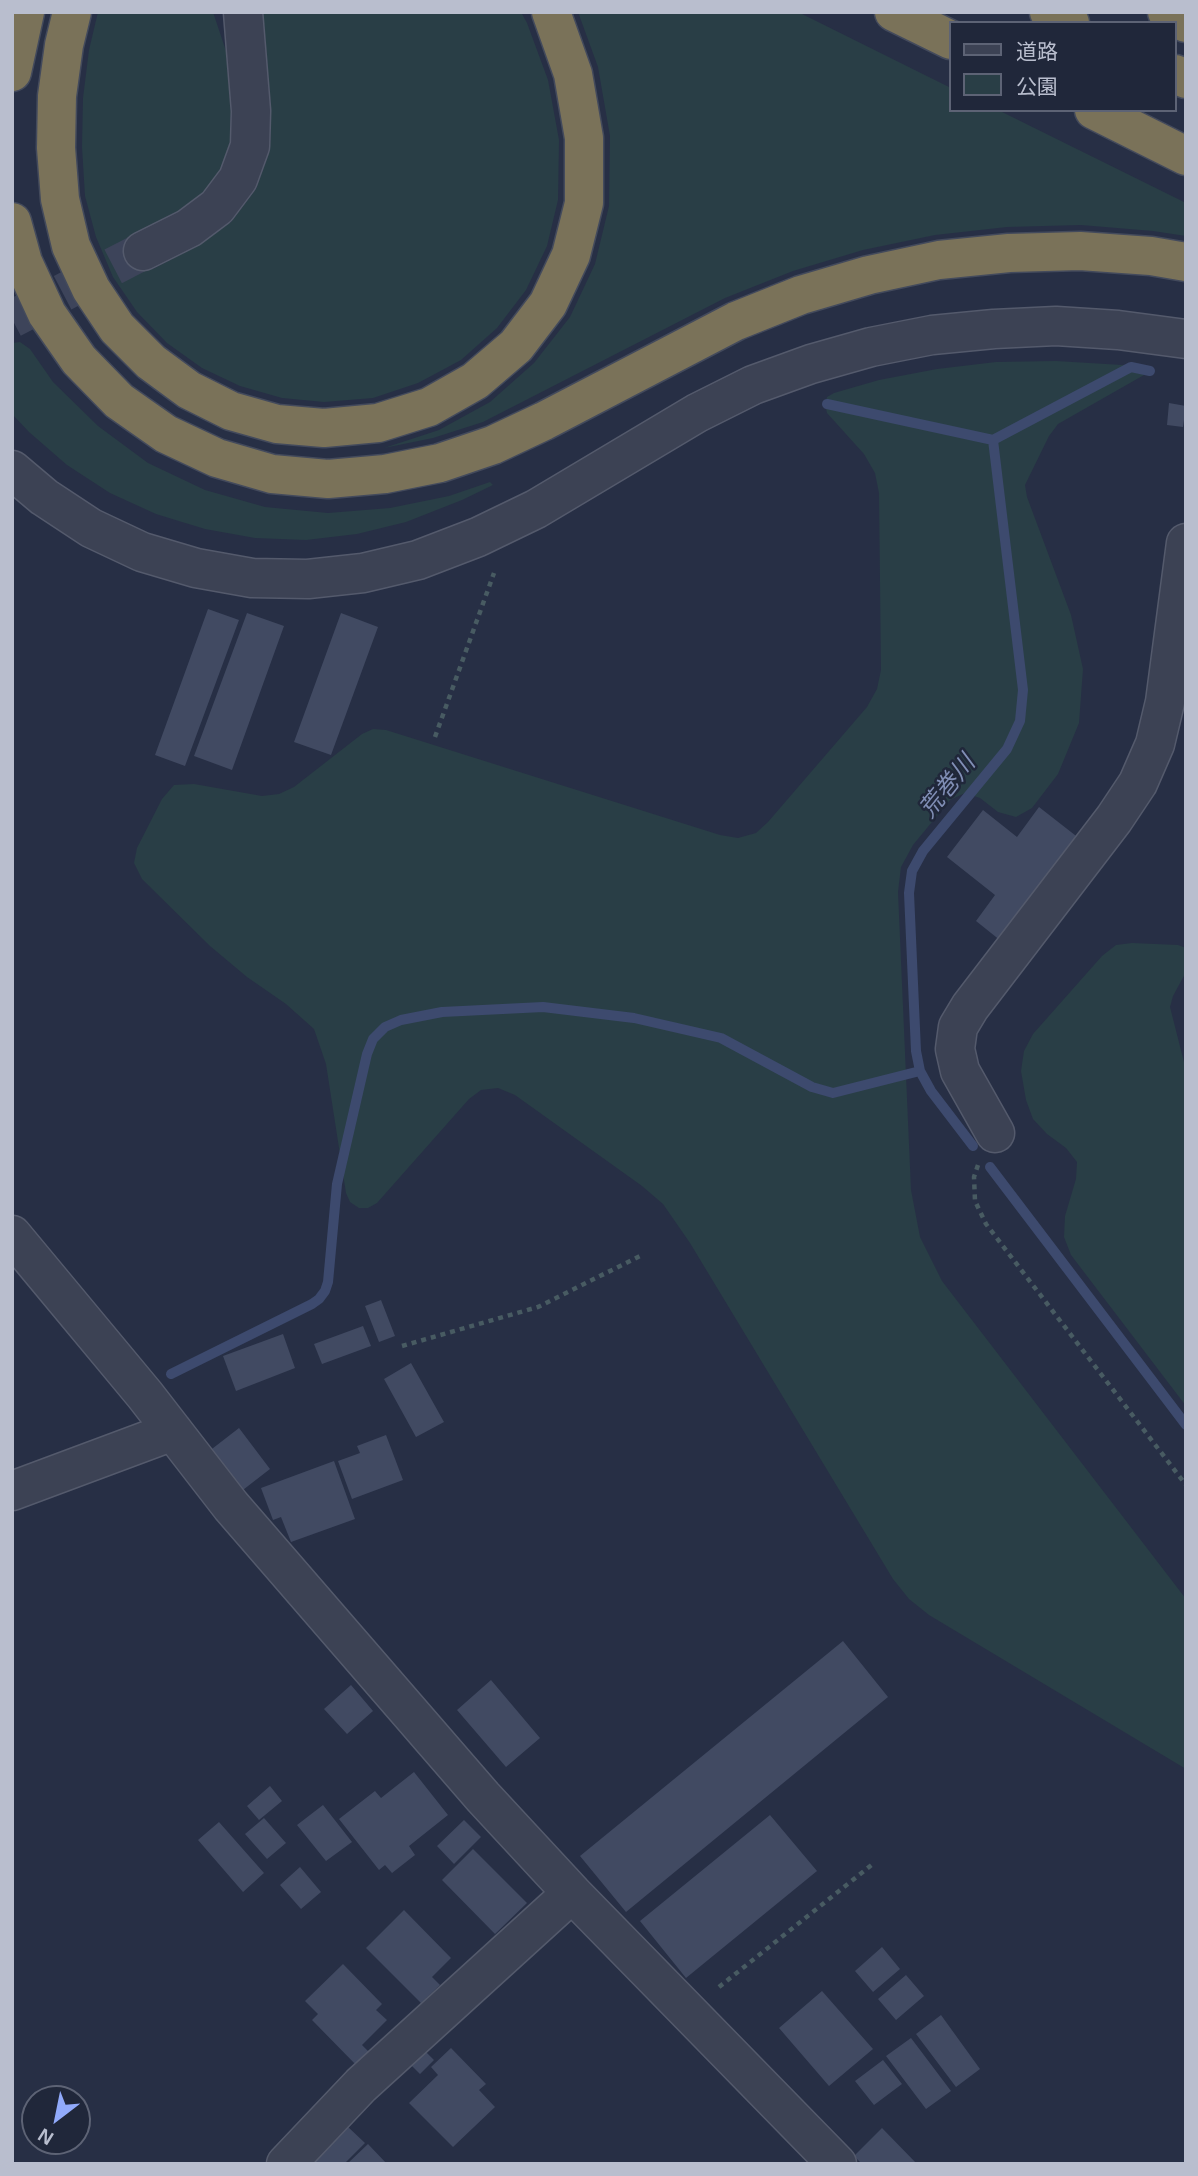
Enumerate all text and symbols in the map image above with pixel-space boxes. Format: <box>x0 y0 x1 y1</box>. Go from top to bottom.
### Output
legend <box>950 21 1177 112</box>
text: 道路 <box>1016 40 1058 63</box>
text: 公園 <box>1016 75 1058 98</box>
water label: 荒巻川 <box>914 750 982 824</box>
north arrow <box>21 2085 91 2155</box>
text: N <box>34 2124 57 2149</box>

